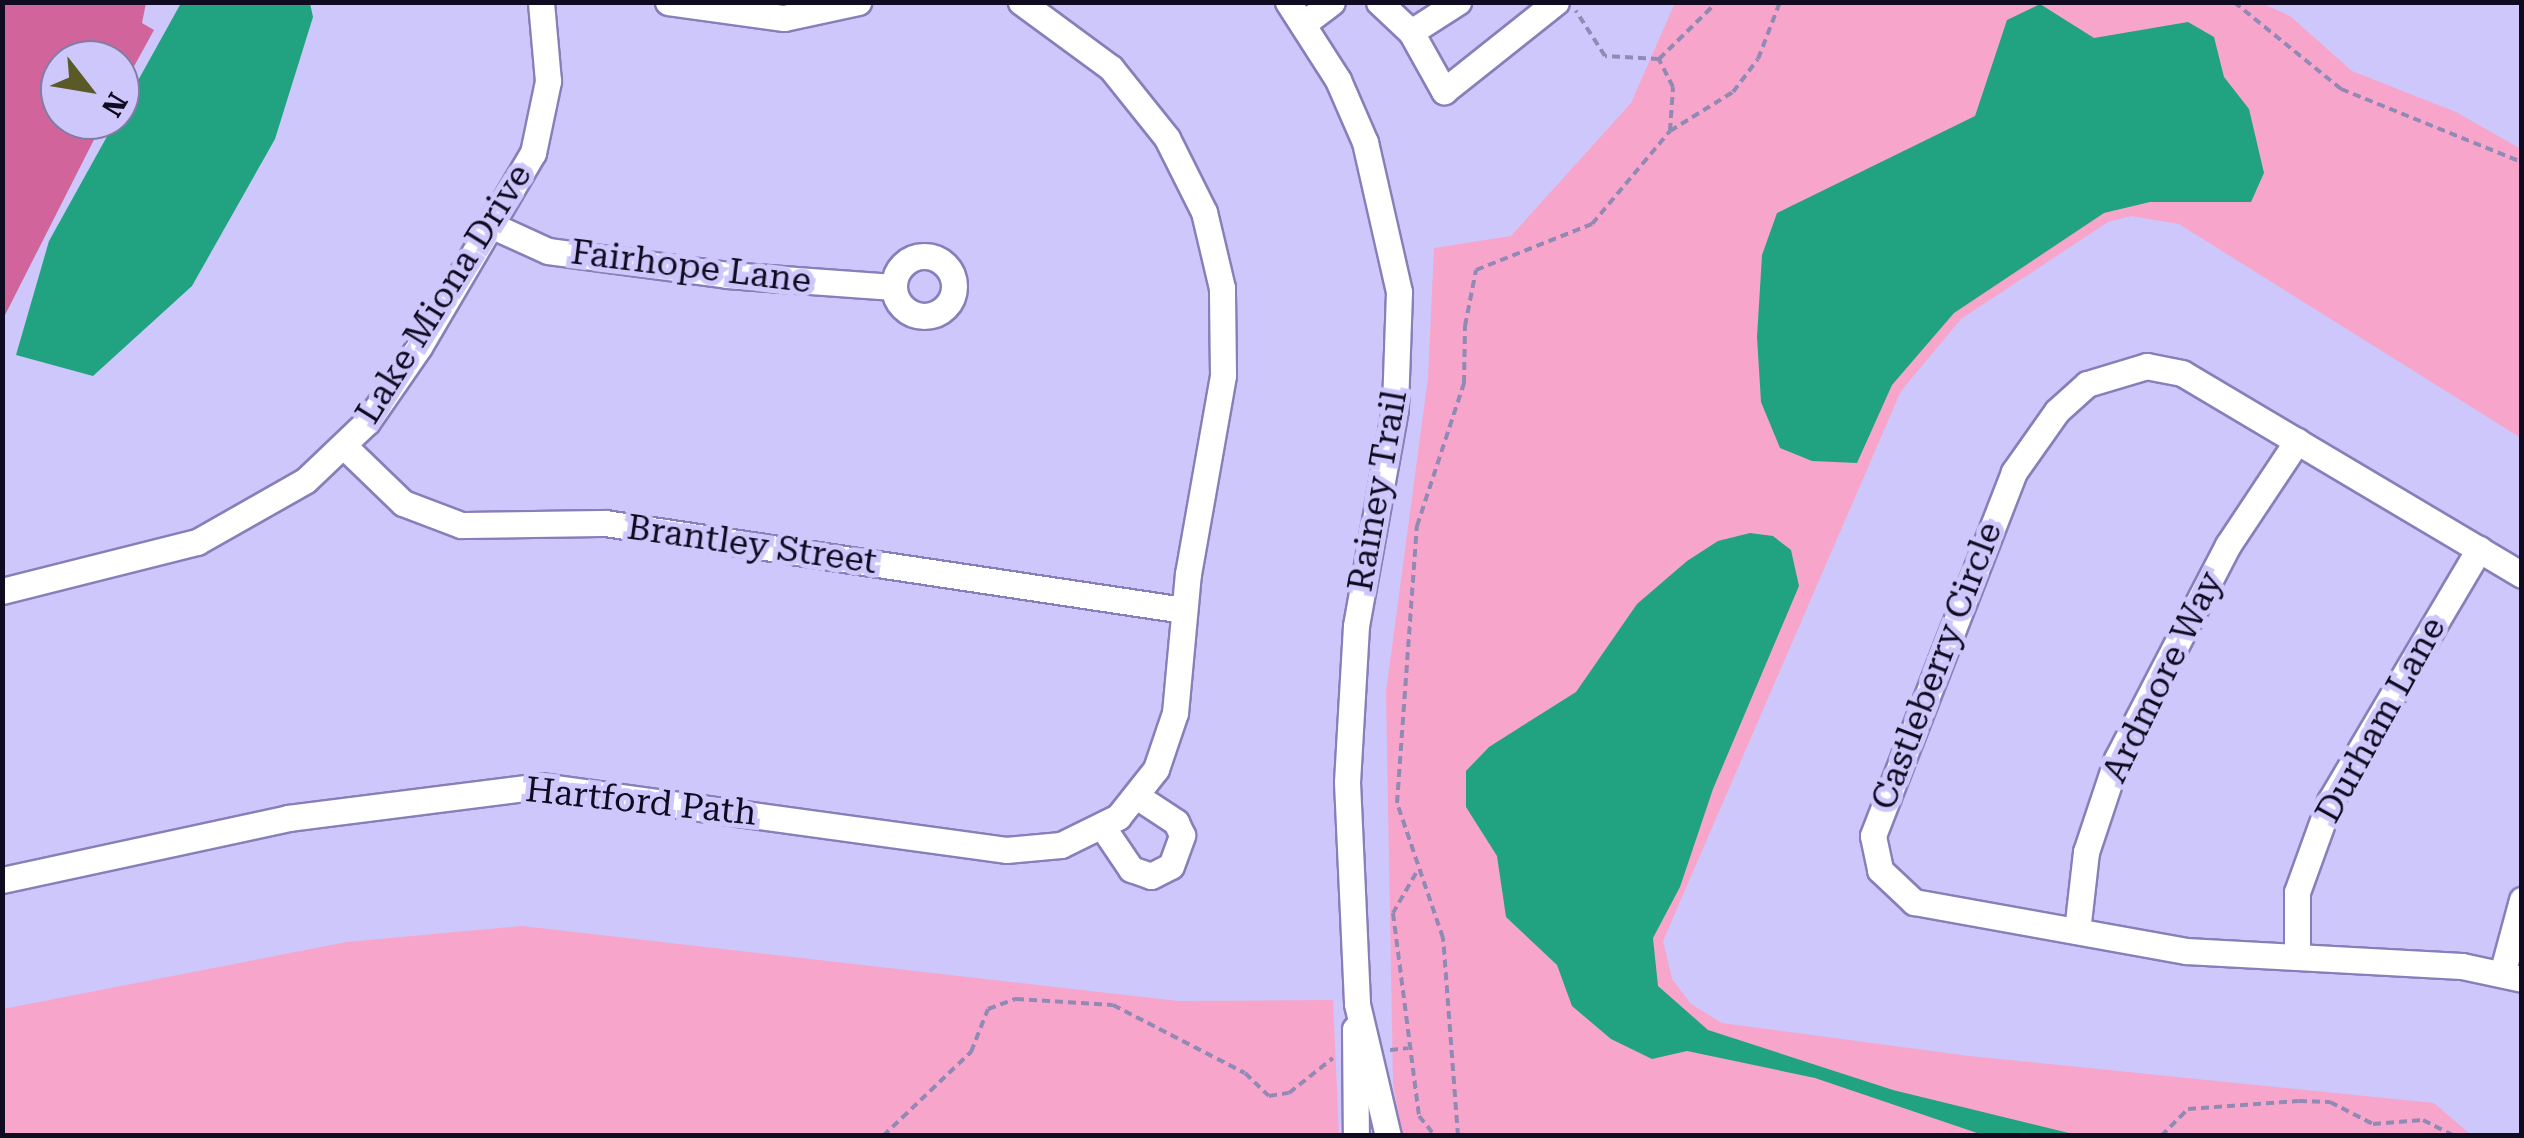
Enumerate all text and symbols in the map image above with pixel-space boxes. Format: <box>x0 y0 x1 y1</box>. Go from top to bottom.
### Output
north arrow <box>40 40 140 140</box>
text: N <box>95 87 134 122</box>
street label: Lake Miona Drive <box>347 157 541 431</box>
street label: Fairhope Lane <box>569 231 813 303</box>
street label: Rainey Trail <box>1340 387 1416 595</box>
street label: Brantley Street <box>624 507 880 583</box>
street label: Castleberry Circle <box>1863 516 2011 816</box>
street label: Ardmore Way <box>2094 565 2232 789</box>
street label: Durham Lane <box>2307 610 2455 830</box>
street label: Hartford Path <box>523 769 759 835</box>

